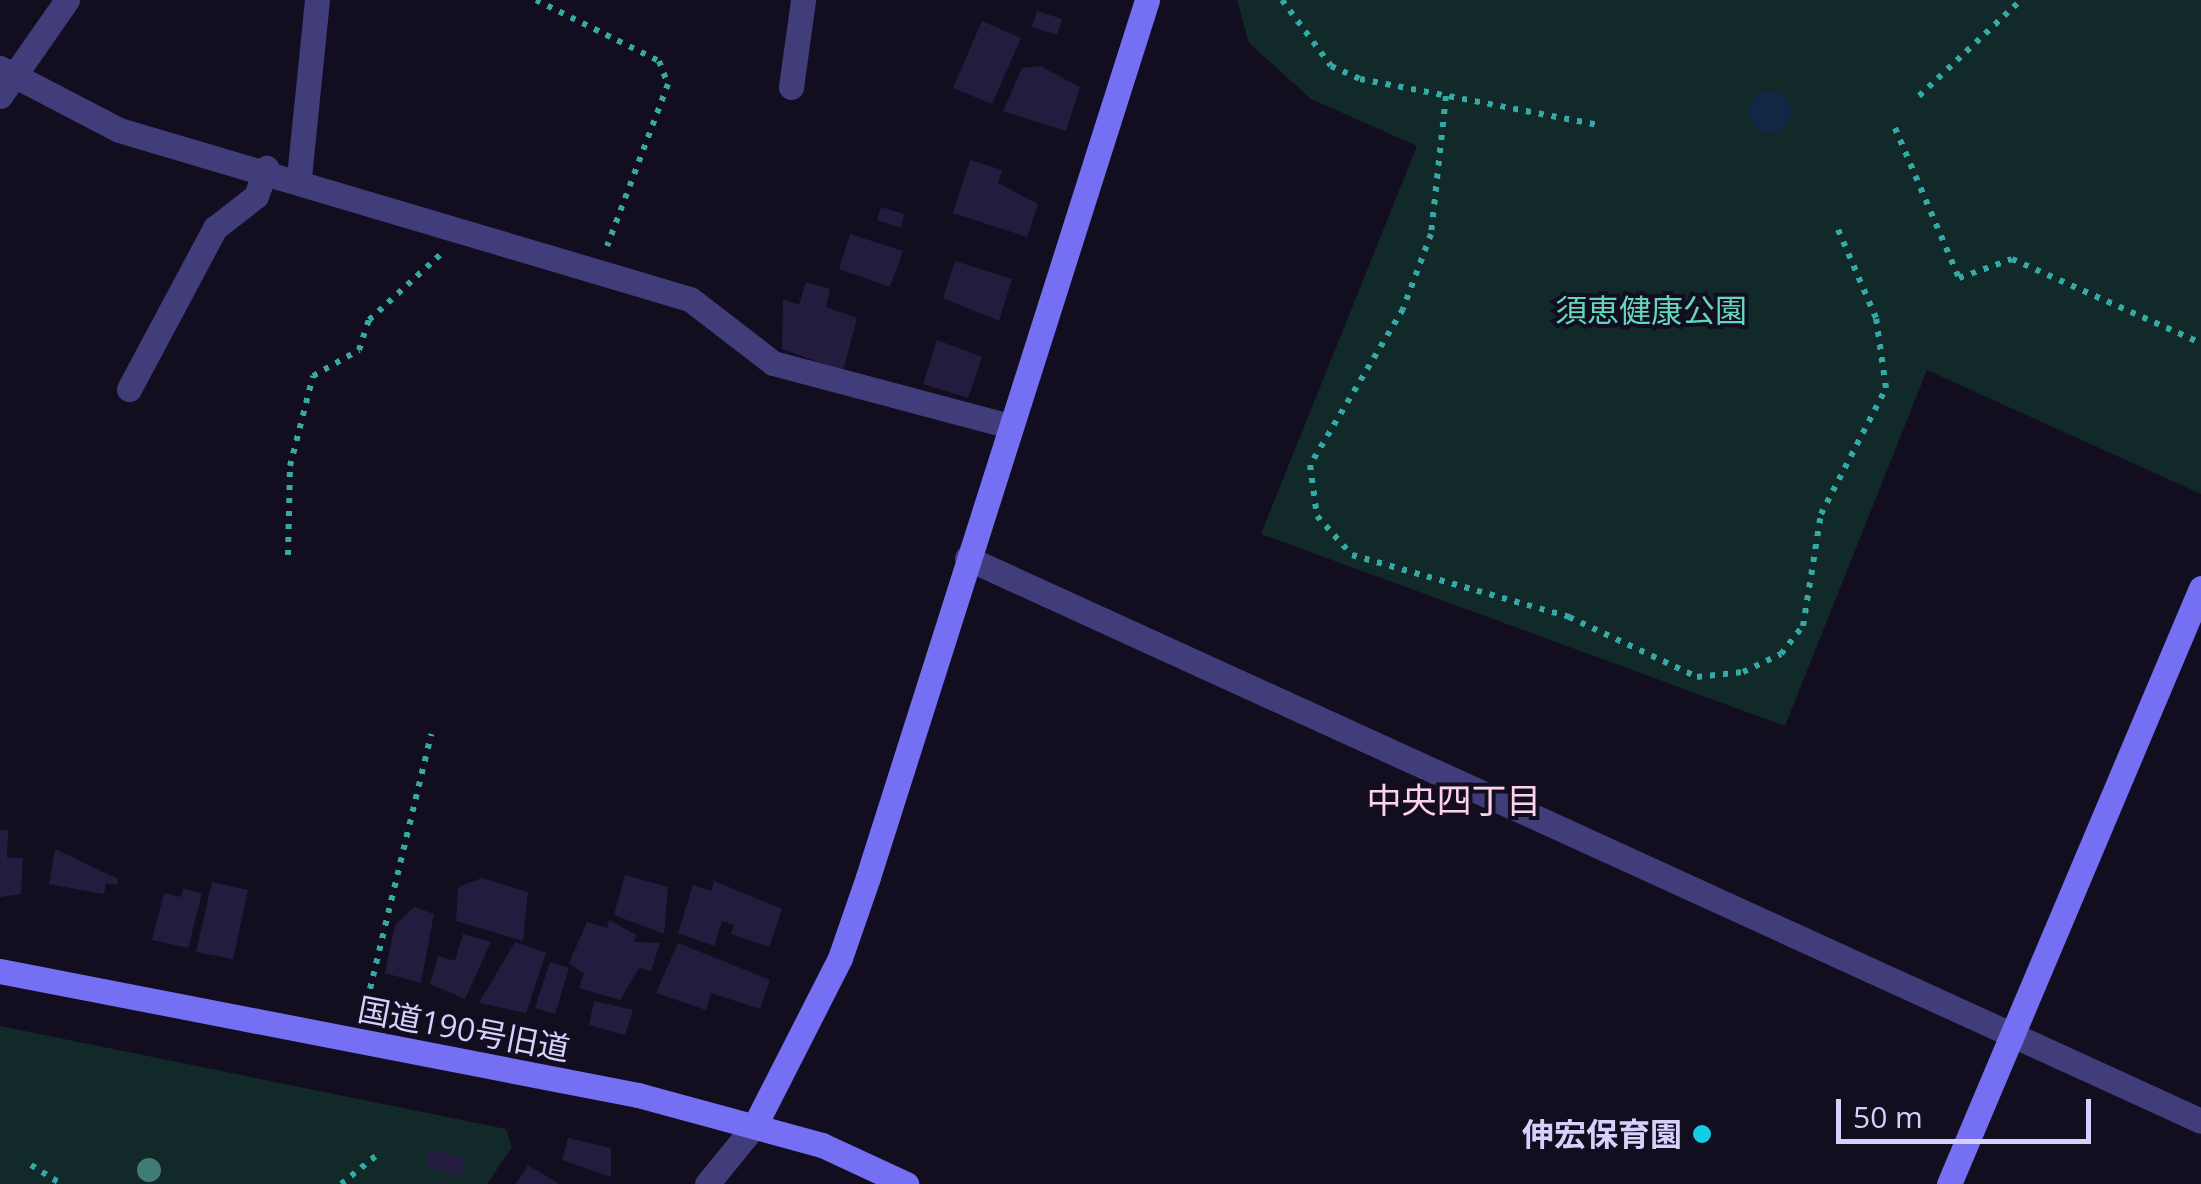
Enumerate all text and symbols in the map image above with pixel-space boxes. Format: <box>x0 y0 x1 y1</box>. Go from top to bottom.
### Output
park label: 須恵健康公園 <box>1555 291 1747 329</box>
district label: 中央四丁目 <box>1367 779 1541 821</box>
street label: 国道190号旧道 <box>355 990 573 1068</box>
scale bar <box>1841 1079 2096 1141</box>
text: 50 m <box>1853 1096 1923 1137</box>
place label: 伸宏保育園 <box>1522 1115 1682 1153</box>
marker: 伸宏保育園 <box>1691 1123 1713 1145</box>

